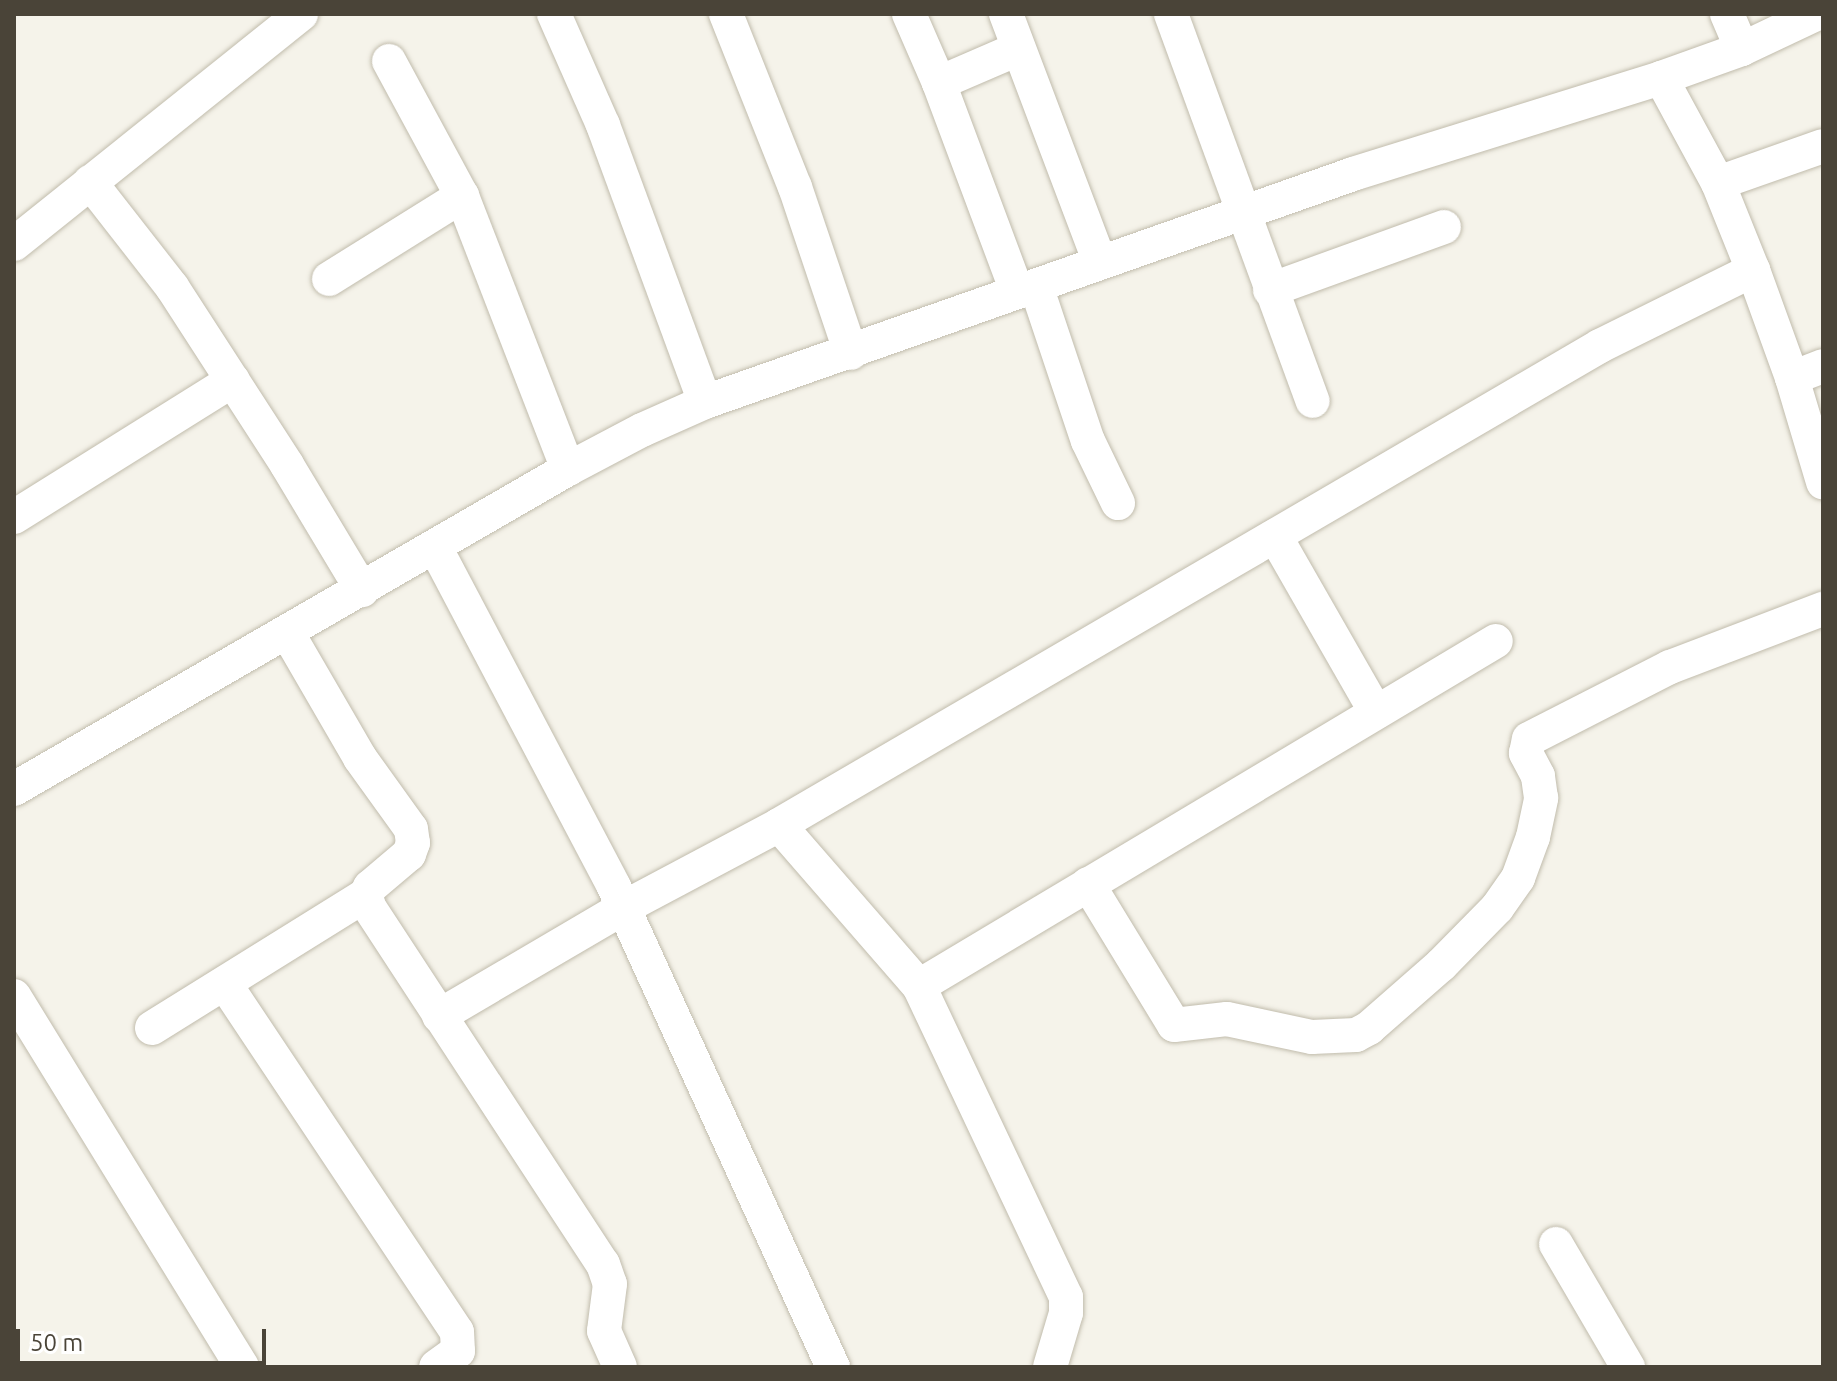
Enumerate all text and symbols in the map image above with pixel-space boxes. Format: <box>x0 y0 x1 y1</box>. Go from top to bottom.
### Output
scale bar <box>20 1313 270 1363</box>
text: 50 m <box>30 1329 83 1356</box>

